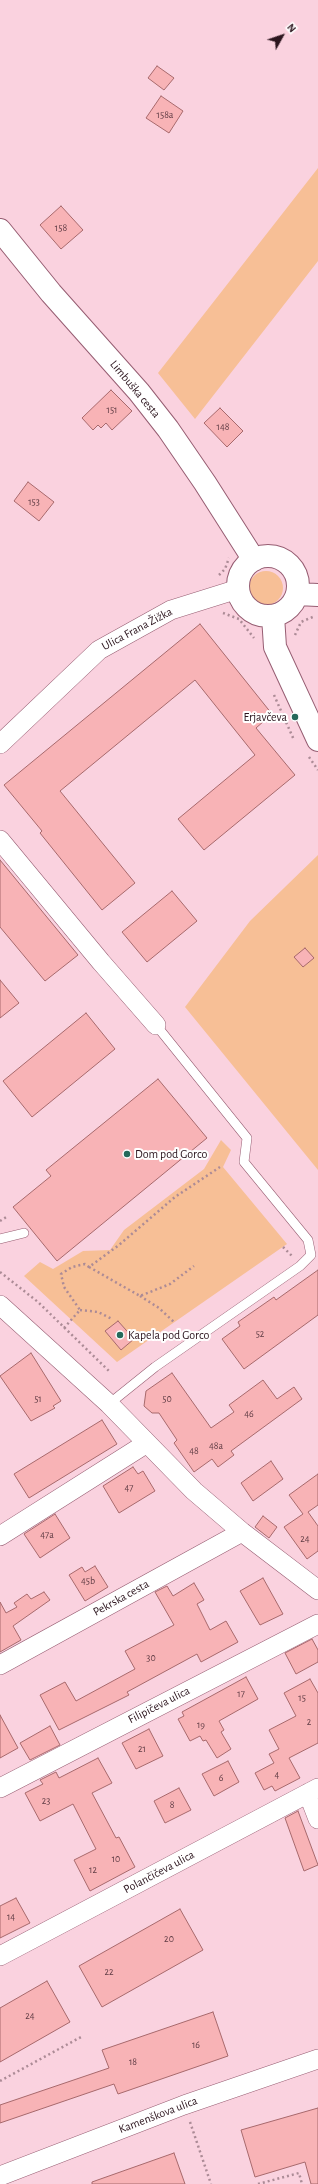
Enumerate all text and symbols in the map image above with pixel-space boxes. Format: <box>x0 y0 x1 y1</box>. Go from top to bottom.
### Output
north arrow <box>262 16 302 56</box>
text: N <box>285 21 298 34</box>
house number: 158a <box>157 109 173 121</box>
house number: 158 <box>55 222 67 234</box>
street label: Limbuška cesta <box>107 357 163 421</box>
house number: 151 <box>106 404 118 416</box>
house number: 148 <box>217 421 229 433</box>
house number: 153 <box>28 496 40 508</box>
street label: Ulica Frana Žižka <box>99 604 175 654</box>
place label: Erjavčeva <box>243 710 287 724</box>
marker: Erjavčeva <box>290 712 300 722</box>
place label: Dom pod Gorco <box>135 1147 207 1161</box>
marker: Dom pod Gorco <box>122 1149 132 1159</box>
place label: Kapela pod Gorco <box>128 1328 209 1342</box>
house number: 52 <box>256 1328 264 1340</box>
marker: Kapela pod Gorco <box>115 1330 125 1340</box>
house number: 51 <box>34 1393 42 1405</box>
house number: 50 <box>162 1393 172 1405</box>
house number: 46 <box>244 1408 254 1420</box>
house number: 48a <box>209 1440 223 1452</box>
house number: 48 <box>189 1445 199 1457</box>
house number: 47 <box>125 1482 133 1494</box>
house number: 47a <box>40 1529 54 1541</box>
house number: 24 <box>300 1533 310 1545</box>
house number: 45b <box>81 1575 95 1587</box>
street label: Pekrska cesta <box>90 1577 152 1619</box>
house number: 30 <box>146 1652 156 1664</box>
street label: Filipičeva ulica <box>126 1683 192 1727</box>
house number: 17 <box>237 1688 245 1700</box>
house number: 15 <box>298 1692 306 1704</box>
house number: 2 <box>307 1716 311 1728</box>
house number: 19 <box>197 1719 205 1731</box>
house number: 21 <box>138 1743 146 1755</box>
house number: 4 <box>275 1769 279 1781</box>
house number: 6 <box>219 1772 223 1784</box>
house number: 23 <box>42 1795 50 1807</box>
house number: 8 <box>170 1799 174 1811</box>
street label: Polančičeva ulica <box>121 1847 197 1897</box>
house number: 10 <box>112 1853 120 1865</box>
house number: 12 <box>89 1864 97 1876</box>
house number: 14 <box>7 1911 15 1923</box>
house number: 20 <box>164 1933 174 1945</box>
house number: 22 <box>104 1966 114 1978</box>
house number: 24 <box>25 2010 35 2022</box>
house number: 16 <box>192 2039 200 2051</box>
house number: 18 <box>129 2056 137 2068</box>
street label: Kamenškova ulica <box>117 2093 199 2137</box>

